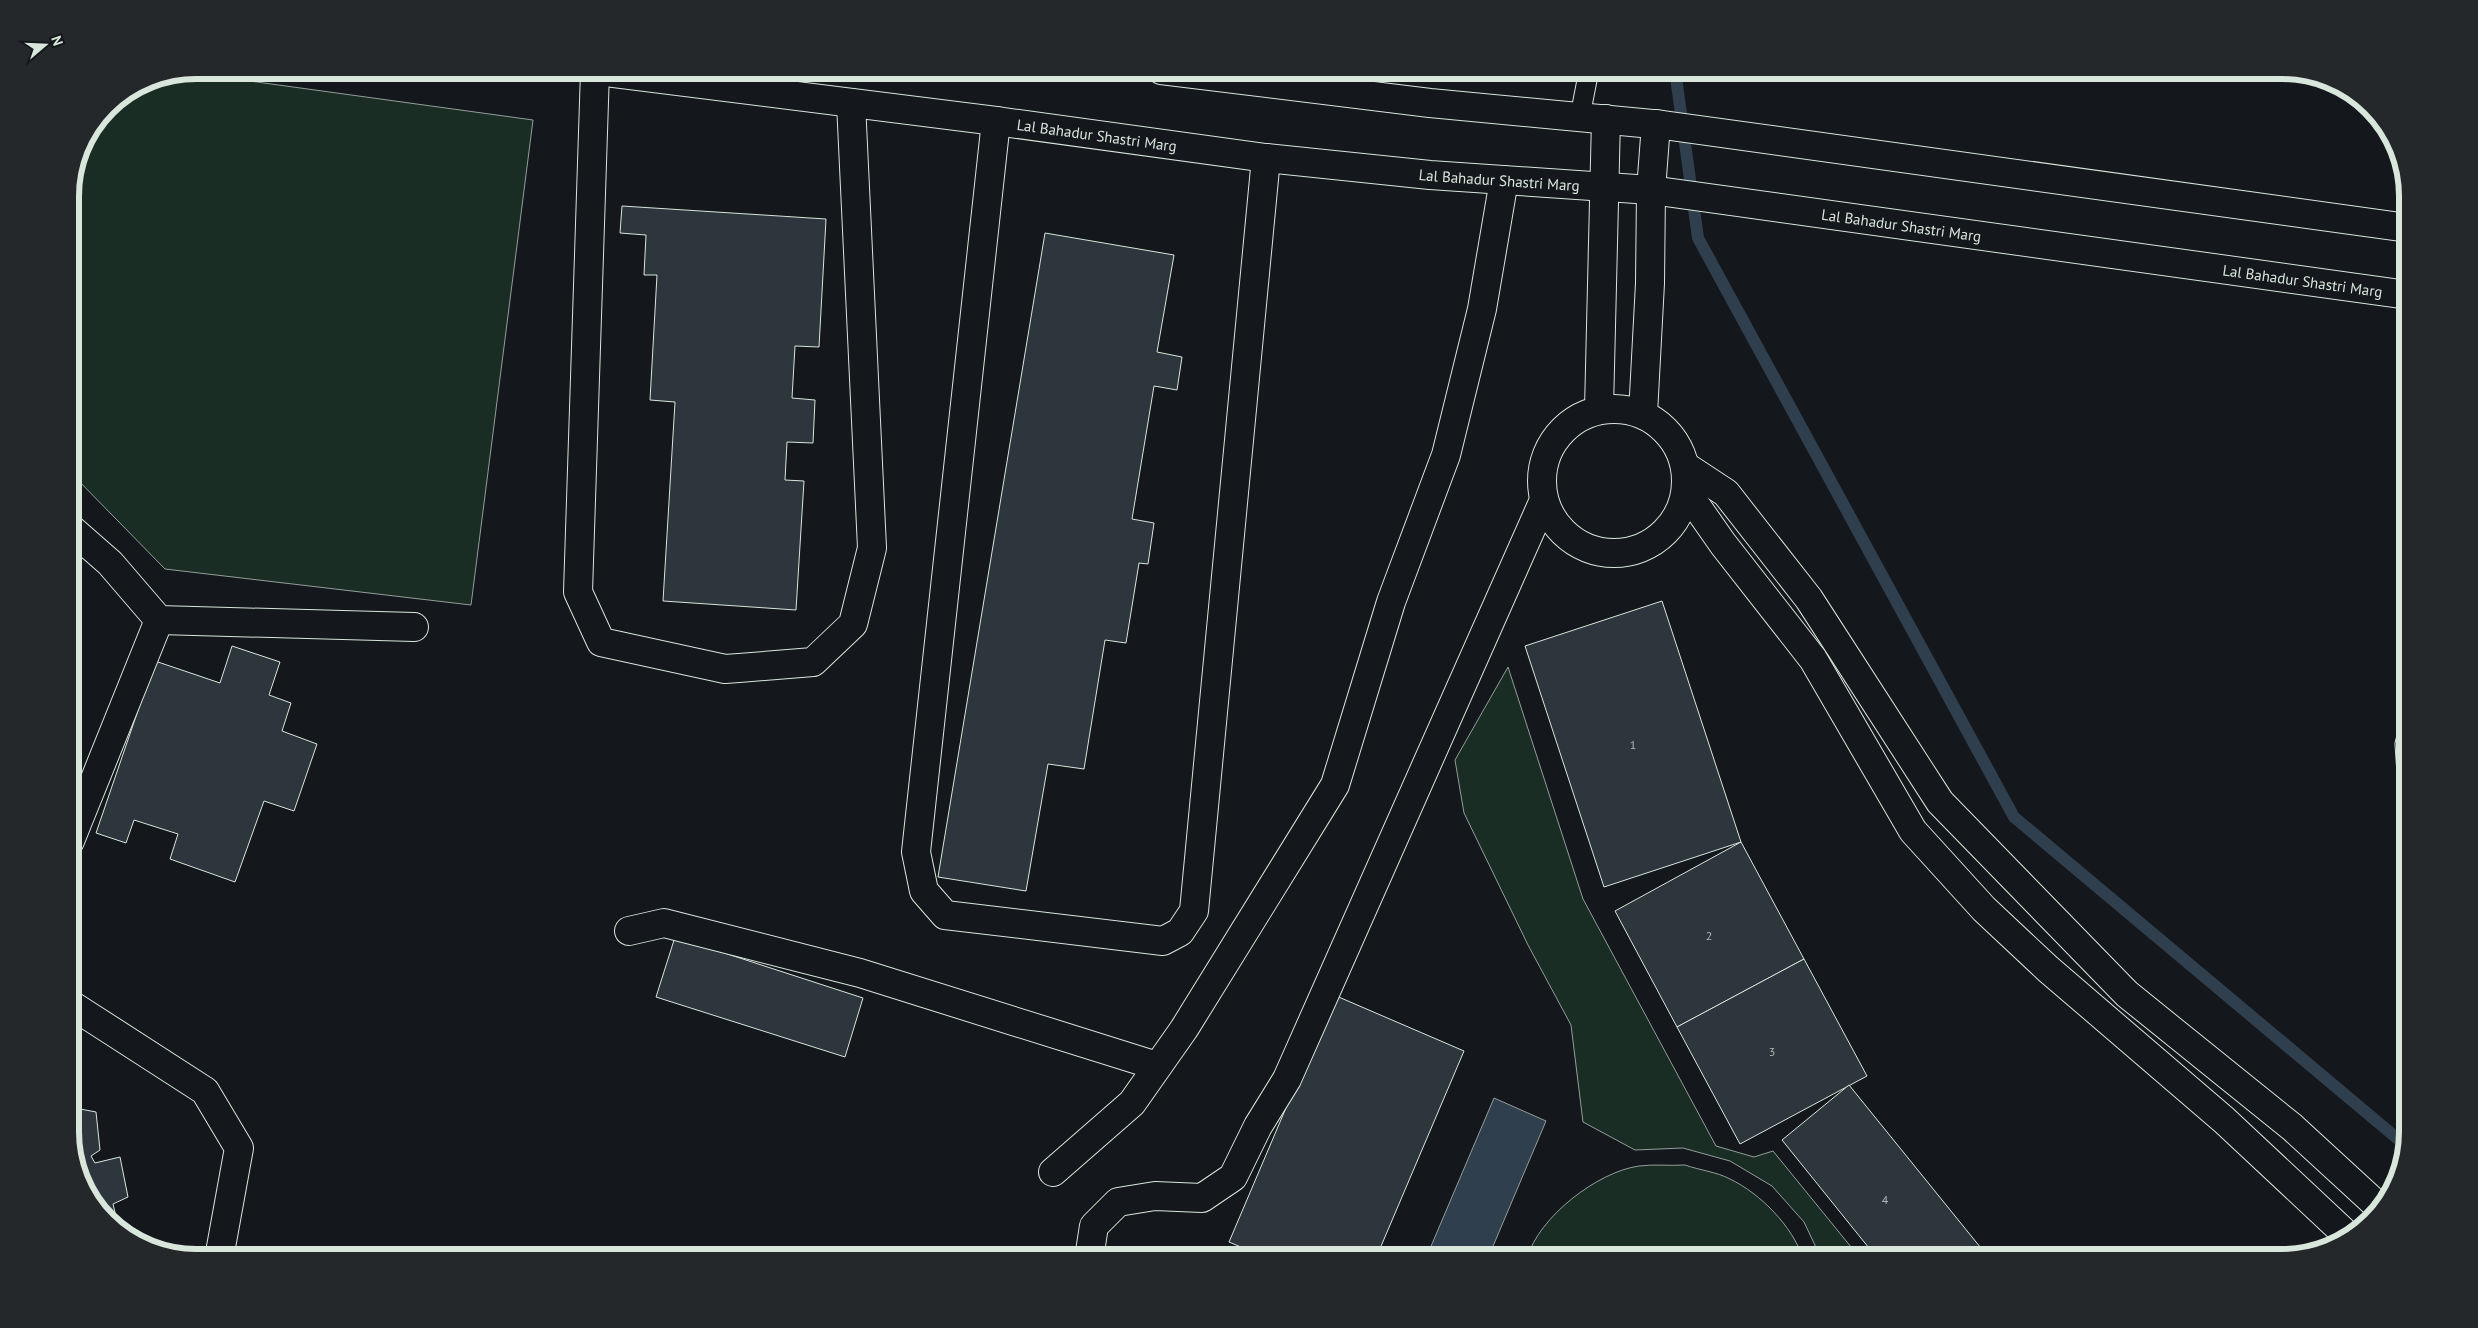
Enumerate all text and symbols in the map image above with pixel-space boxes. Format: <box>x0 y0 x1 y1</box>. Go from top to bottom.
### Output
north arrow <box>20 20 70 70</box>
text: N <box>47 33 67 48</box>
street label: Lal Bahadur Shastri Marg <box>1016 114 1178 155</box>
street label: Lal Bahadur Shastri Marg <box>1418 164 1580 195</box>
street label: Lal Bahadur Shastri Marg <box>1820 204 1983 245</box>
street label: Lal Bahadur Shastri Marg <box>2222 260 2384 301</box>
house number: 1 <box>1630 737 1636 752</box>
house number: 2 <box>1706 928 1712 943</box>
house number: 3 <box>1769 1044 1775 1059</box>
house number: 4 <box>1882 1192 1889 1207</box>

